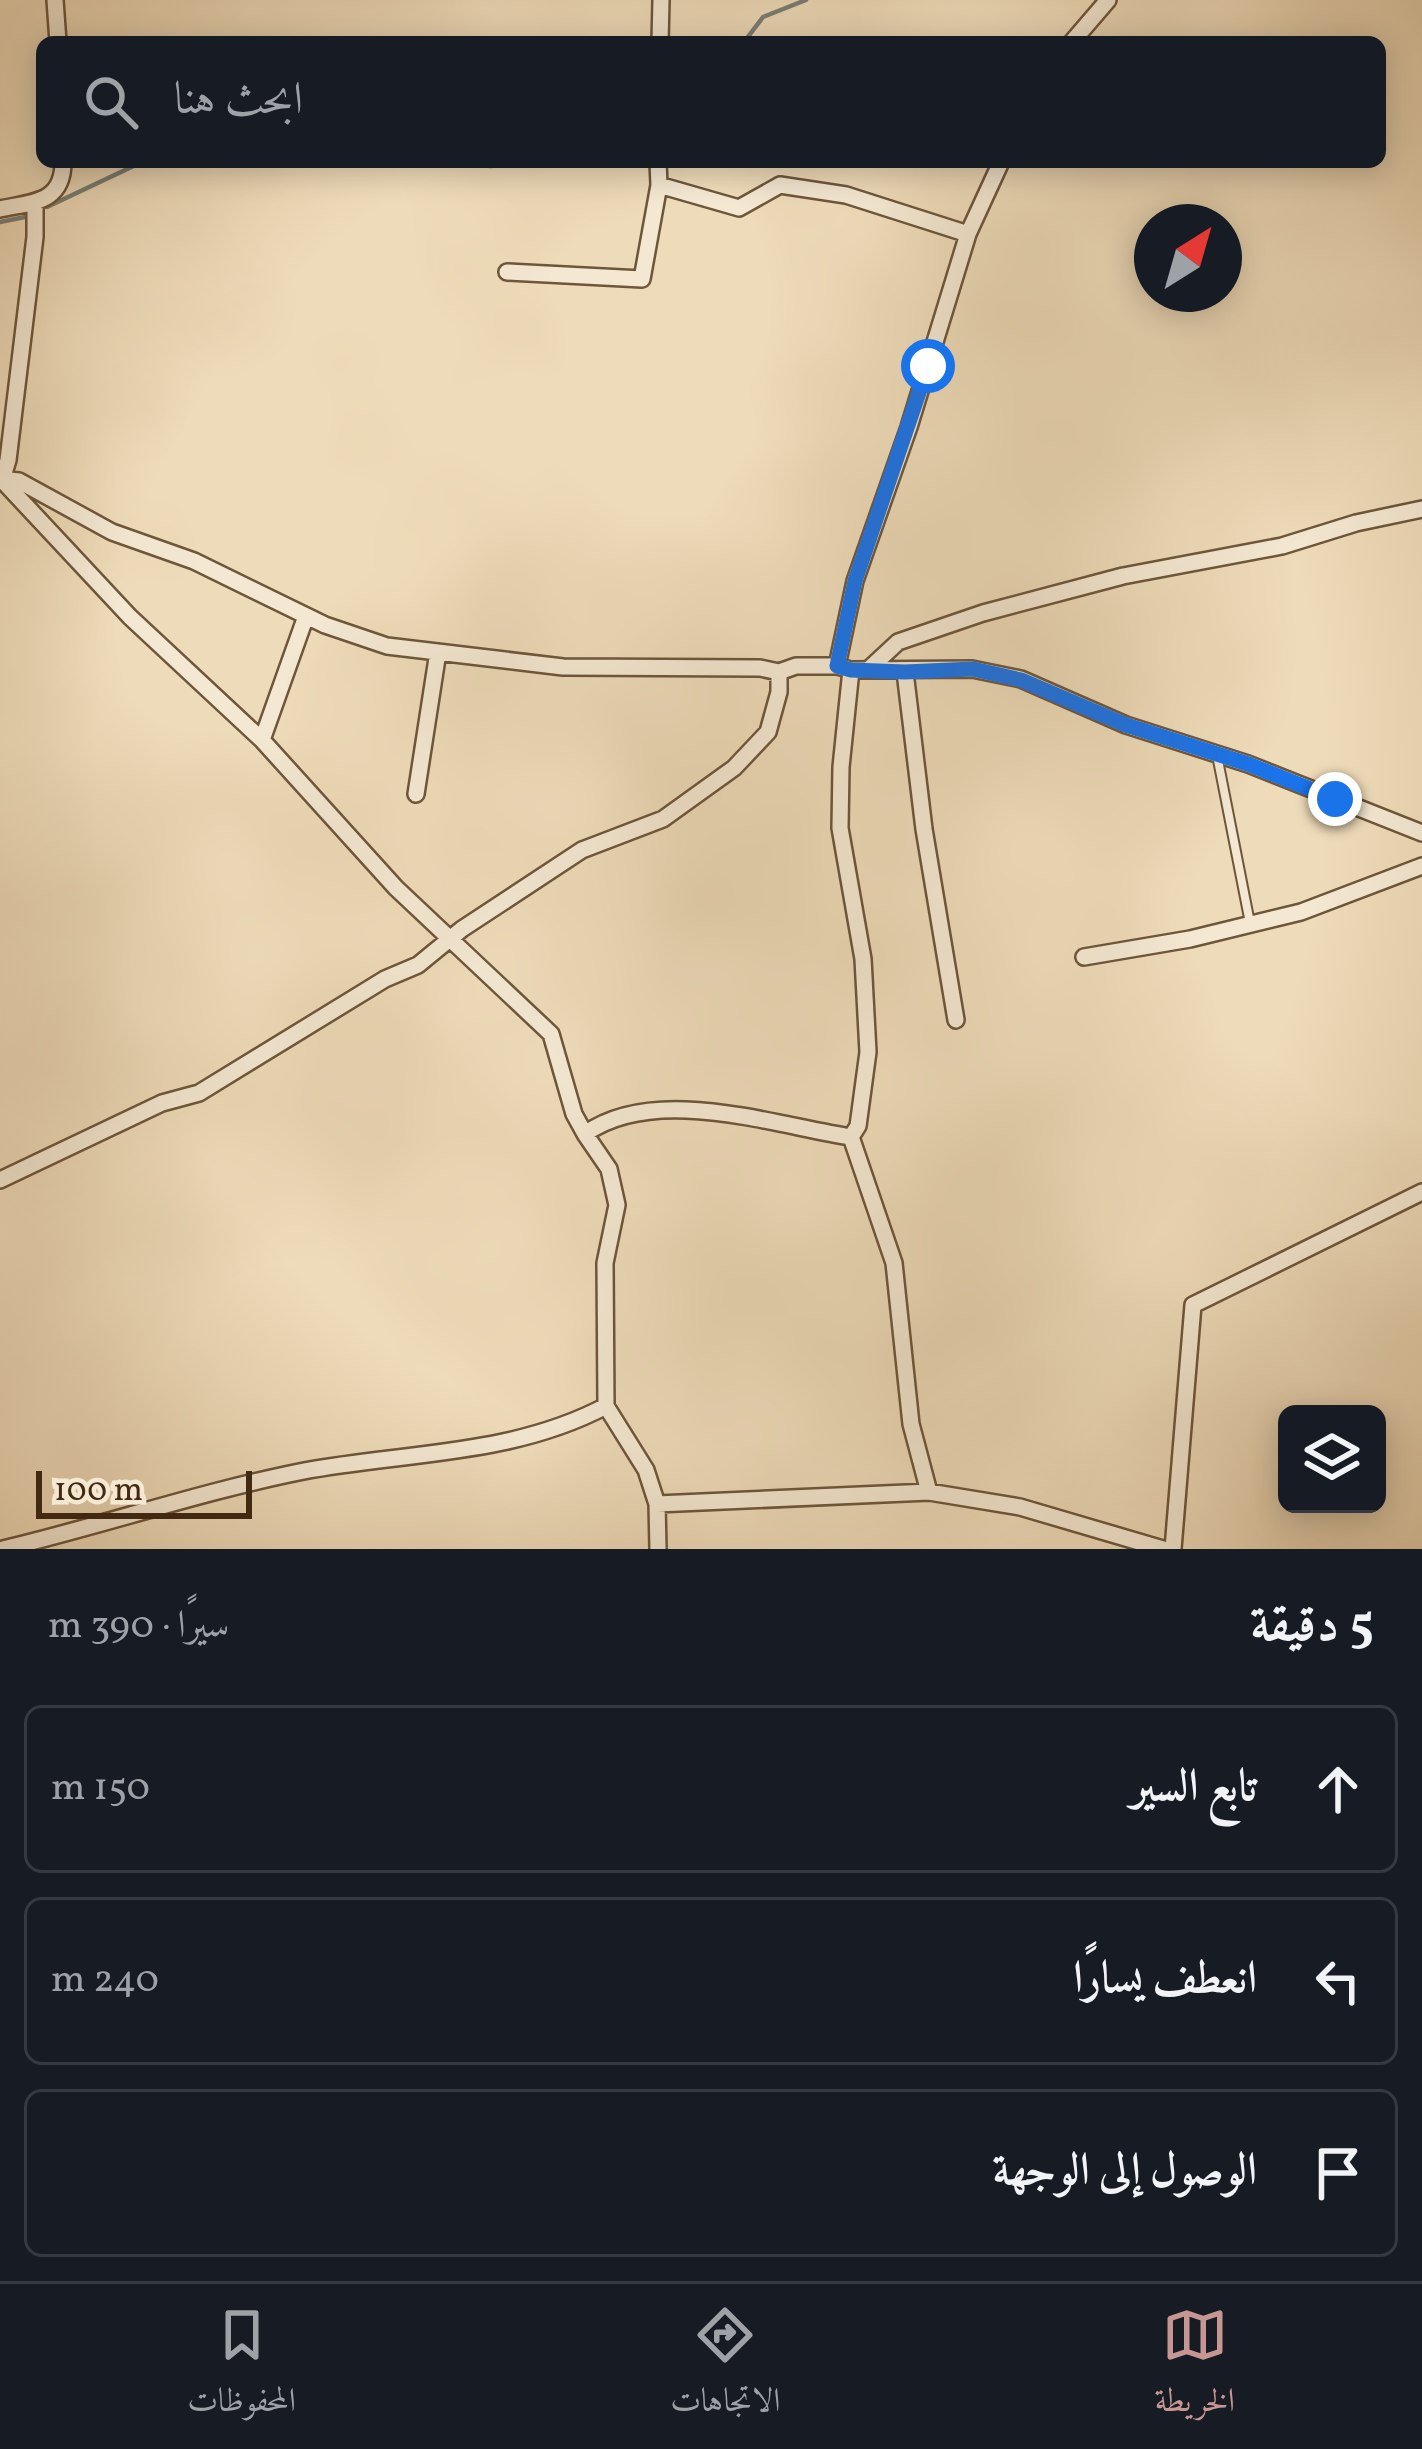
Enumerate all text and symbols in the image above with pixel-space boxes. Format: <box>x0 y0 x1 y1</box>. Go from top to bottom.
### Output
search box <box>36 36 1386 168</box>
icon: search <box>78 69 144 135</box>
text: ابحث هنا <box>174 70 303 133</box>
north arrow <box>1134 204 1242 312</box>
route start <box>901 339 955 393</box>
route end <box>1308 772 1362 826</box>
map controls <box>1278 1405 1386 1513</box>
button: layers <box>1278 1405 1386 1513</box>
scale bar <box>36 1465 252 1518</box>
text: 100 m <box>54 1469 143 1515</box>
text: 5 دقيقة <box>1250 1591 1374 1662</box>
text: سيرًا · 390 m <box>48 1600 229 1654</box>
icon: ahead <box>1305 1756 1371 1822</box>
text: تابع السير <box>1131 1757 1257 1820</box>
text: 150 m <box>51 1762 150 1816</box>
icon: left <box>1305 1948 1371 2014</box>
text: انعطف يسارًا <box>1073 1949 1257 2012</box>
text: 240 m <box>51 1954 159 2008</box>
icon: arrive <box>1305 2140 1371 2206</box>
text: الوصول إلى الوجهة <box>992 2141 1257 2204</box>
tab: المحفوظات <box>187 2302 296 2432</box>
tab: الاتجاهات <box>670 2302 780 2432</box>
tab: الخريطة <box>1155 2302 1235 2432</box>

